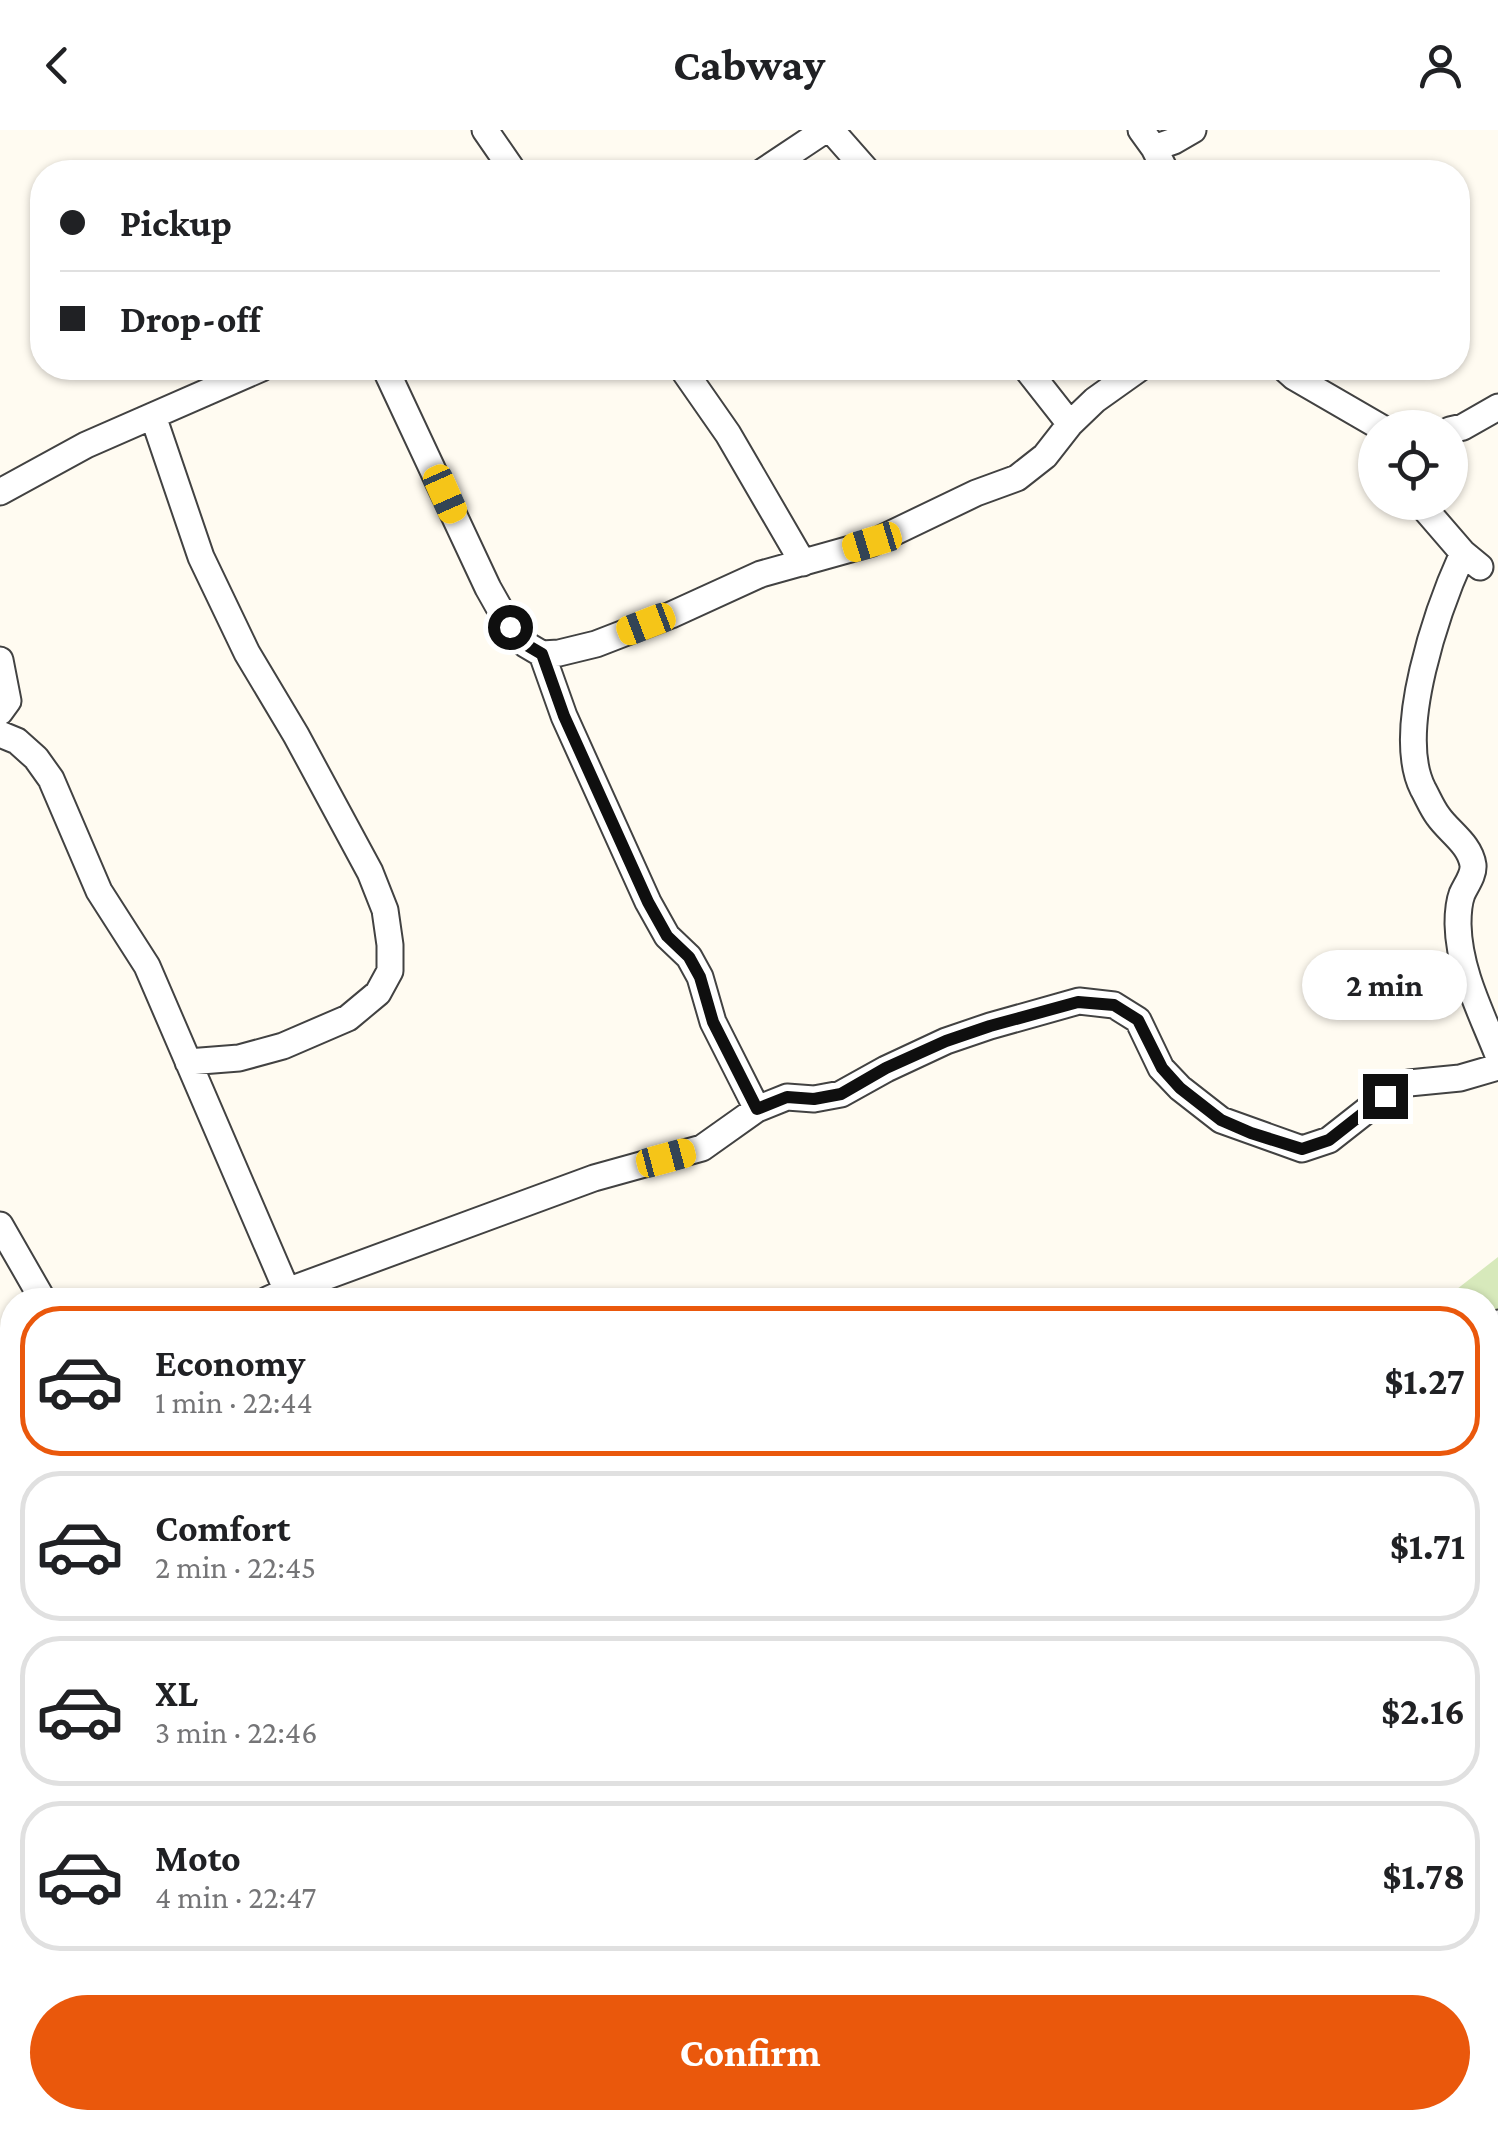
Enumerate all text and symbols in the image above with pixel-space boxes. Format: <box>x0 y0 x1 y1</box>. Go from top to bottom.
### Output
icon: back <box>30 38 85 93</box>
icon: person <box>1413 38 1468 93</box>
text: Cabway <box>673 40 825 90</box>
text: Pickup <box>120 202 232 244</box>
text: Drop-off <box>120 298 261 340</box>
map controls <box>1358 410 1468 520</box>
button: locate <box>1358 410 1468 520</box>
car <box>419 460 471 528</box>
car <box>839 519 905 565</box>
car <box>613 599 679 649</box>
route start <box>488 605 533 650</box>
callout: 2 min <box>1302 951 1468 1021</box>
text: 2 min <box>1346 967 1423 1003</box>
route end <box>1363 1074 1408 1119</box>
car <box>633 1136 699 1180</box>
icon: car <box>35 1336 125 1426</box>
text: Economy <box>155 1342 305 1384</box>
text: $1.27 <box>1384 1360 1465 1402</box>
text: 1 min · 22:44 <box>155 1384 313 1420</box>
icon: car <box>35 1501 125 1591</box>
text: Comfort <box>155 1507 291 1549</box>
text: $1.71 <box>1390 1525 1465 1567</box>
text: 2 min · 22:45 <box>155 1549 316 1585</box>
icon: car <box>35 1666 125 1756</box>
text: XL <box>155 1672 198 1714</box>
text: $2.16 <box>1381 1690 1465 1732</box>
text: 3 min · 22:46 <box>155 1714 317 1750</box>
icon: car <box>35 1831 125 1921</box>
text: Moto <box>155 1837 241 1879</box>
text: $1.78 <box>1382 1855 1465 1897</box>
text: 4 min · 22:47 <box>155 1879 316 1915</box>
button: Confirm <box>30 1995 1470 2110</box>

